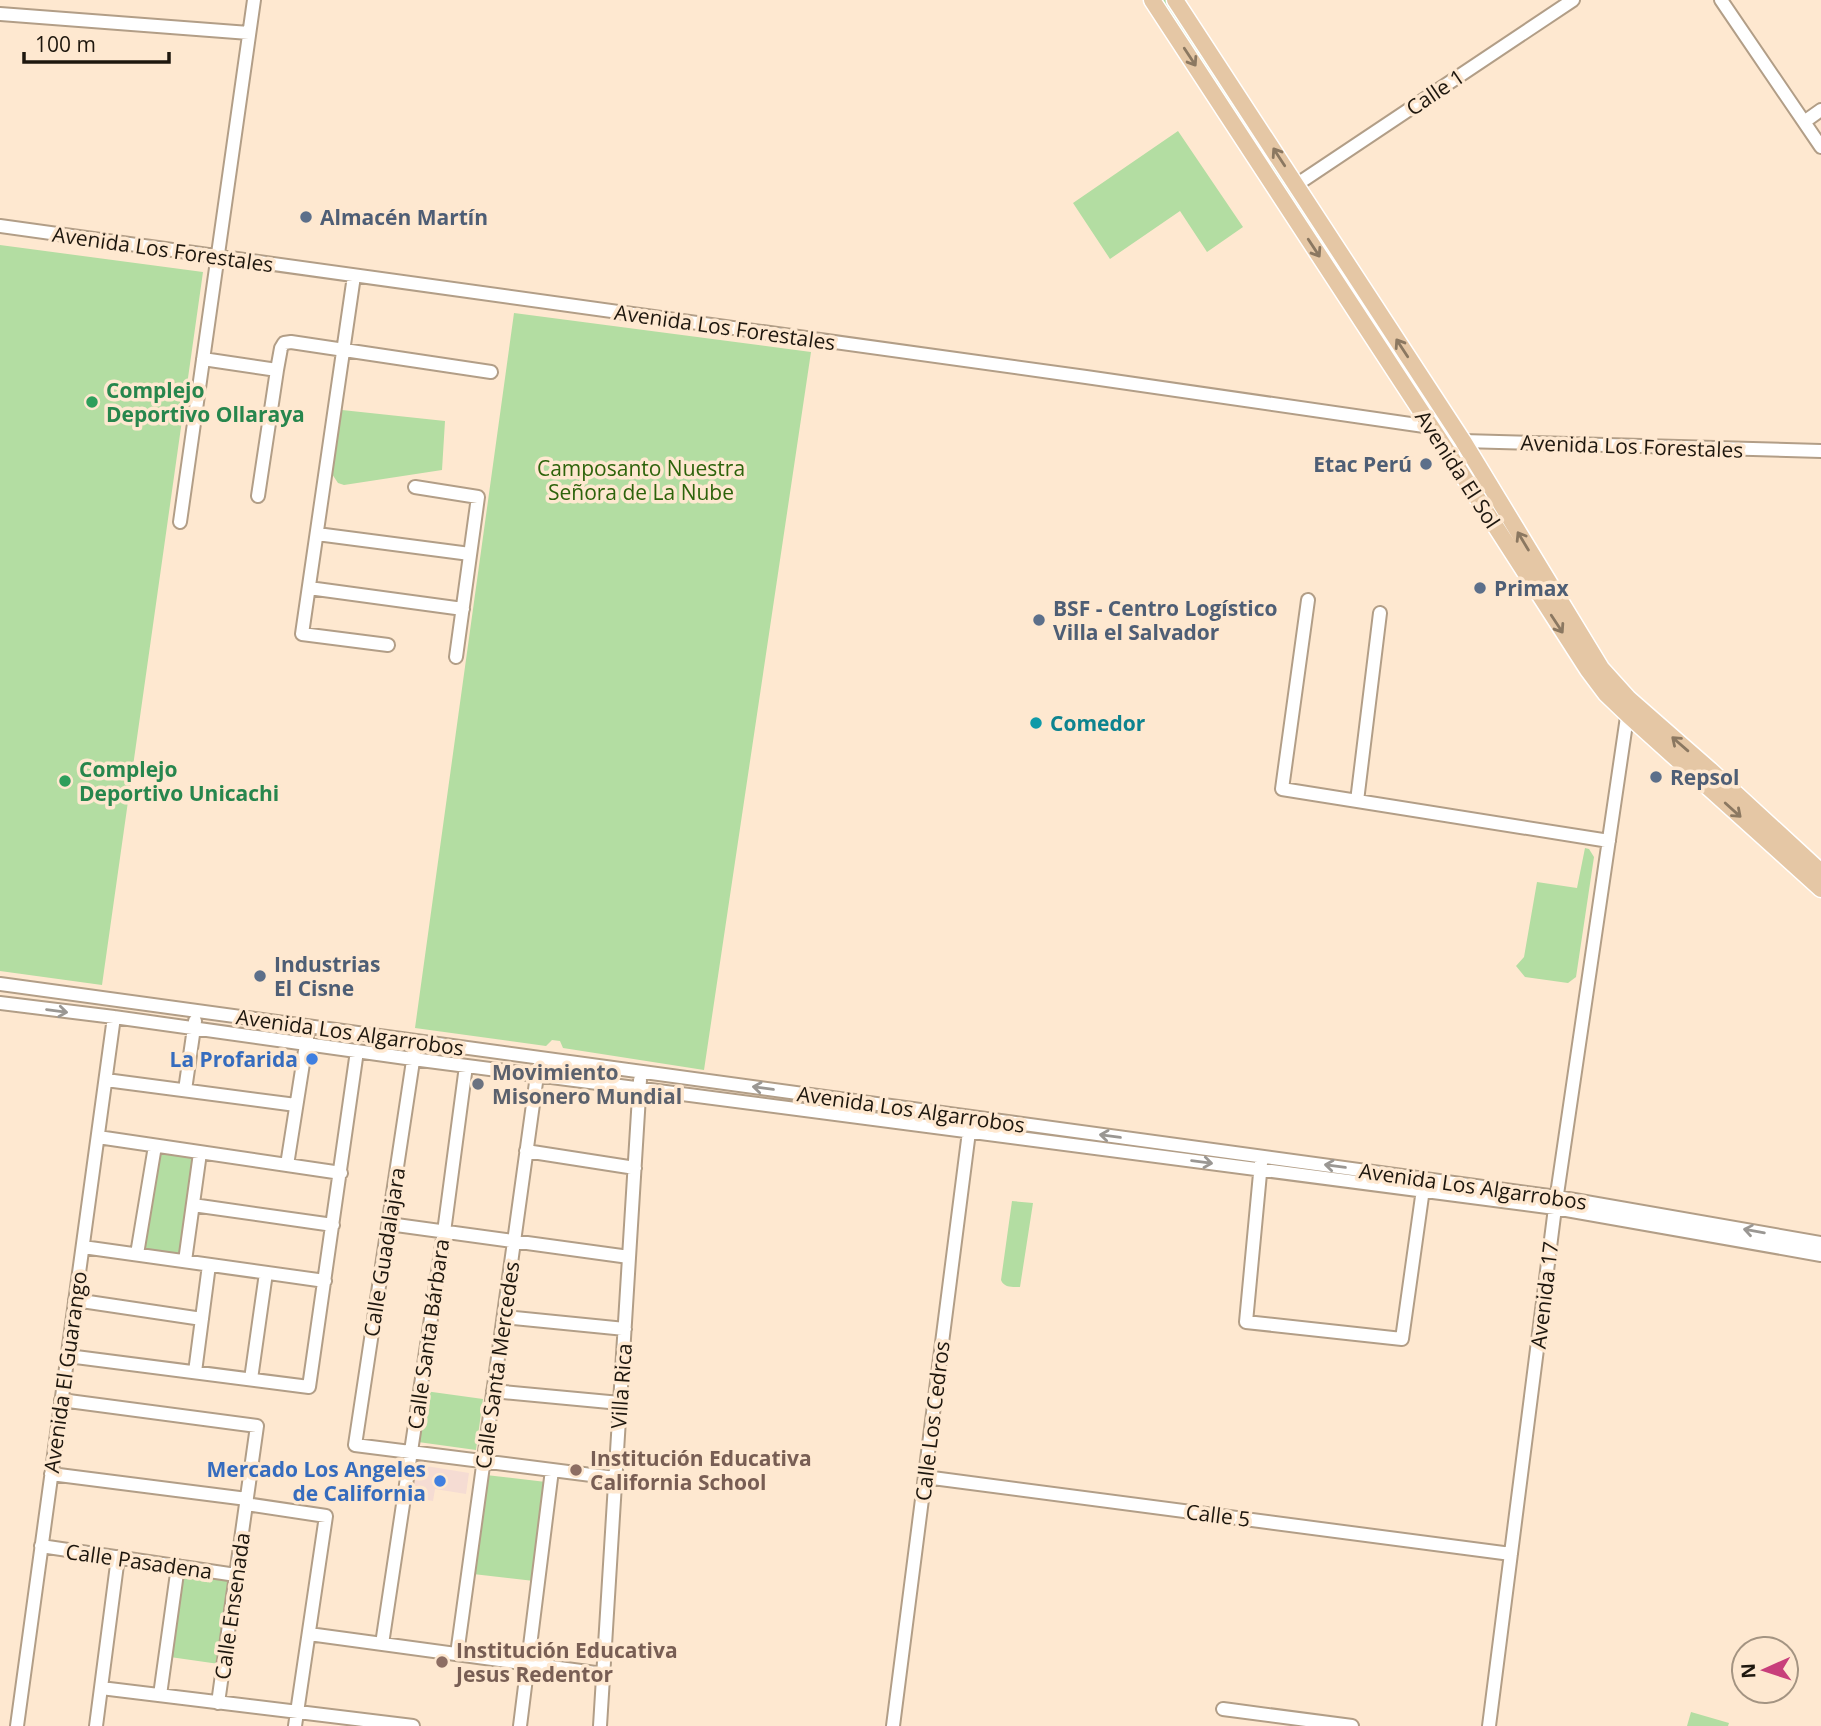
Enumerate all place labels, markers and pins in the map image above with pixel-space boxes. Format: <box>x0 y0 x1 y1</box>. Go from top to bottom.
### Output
place label: Almacén Martín <box>320 203 488 231</box>
marker: Almacén Martín <box>298 209 314 225</box>
place label: Complejo Deportivo Ollaraya <box>106 376 305 428</box>
marker: Complejo Deportivo Ollaraya <box>84 394 100 410</box>
place label: Etac Perú <box>1313 450 1412 478</box>
marker: Etac Perú <box>1418 456 1434 472</box>
place label: Primax <box>1494 574 1569 602</box>
marker: Primax <box>1472 580 1488 596</box>
place label: BSF - Centro Logístico Villa el Salvador <box>1053 594 1277 646</box>
marker: BSF - Centro Logístico Villa el Salvador <box>1031 612 1047 628</box>
place label: Comedor <box>1050 709 1146 737</box>
marker: Comedor <box>1028 715 1044 731</box>
place label: Complejo Deportivo Unicachi <box>79 755 279 807</box>
place label: Repsol <box>1670 763 1739 791</box>
marker: Repsol <box>1648 769 1664 785</box>
marker: Complejo Deportivo Unicachi <box>57 773 73 789</box>
place label: Industrias El Cisne <box>274 950 380 1002</box>
marker: Industrias El Cisne <box>252 968 268 984</box>
place label: La Profarida <box>170 1045 298 1073</box>
marker: La Profarida <box>304 1051 320 1067</box>
place label: Movimiento Misonero Mundial <box>492 1058 682 1110</box>
marker: Movimiento Misonero Mundial <box>470 1076 486 1092</box>
place label: Institución Educativa California School <box>590 1444 812 1496</box>
place label: Mercado Los Angeles de California <box>206 1455 426 1507</box>
marker: Institución Educativa California School <box>568 1462 584 1478</box>
marker: Mercado Los Angeles de California <box>432 1473 448 1489</box>
place label: Institución Educativa Jesus Redentor <box>454 1636 678 1688</box>
marker: Institución Educativa Jesus Redentor <box>434 1654 450 1670</box>

